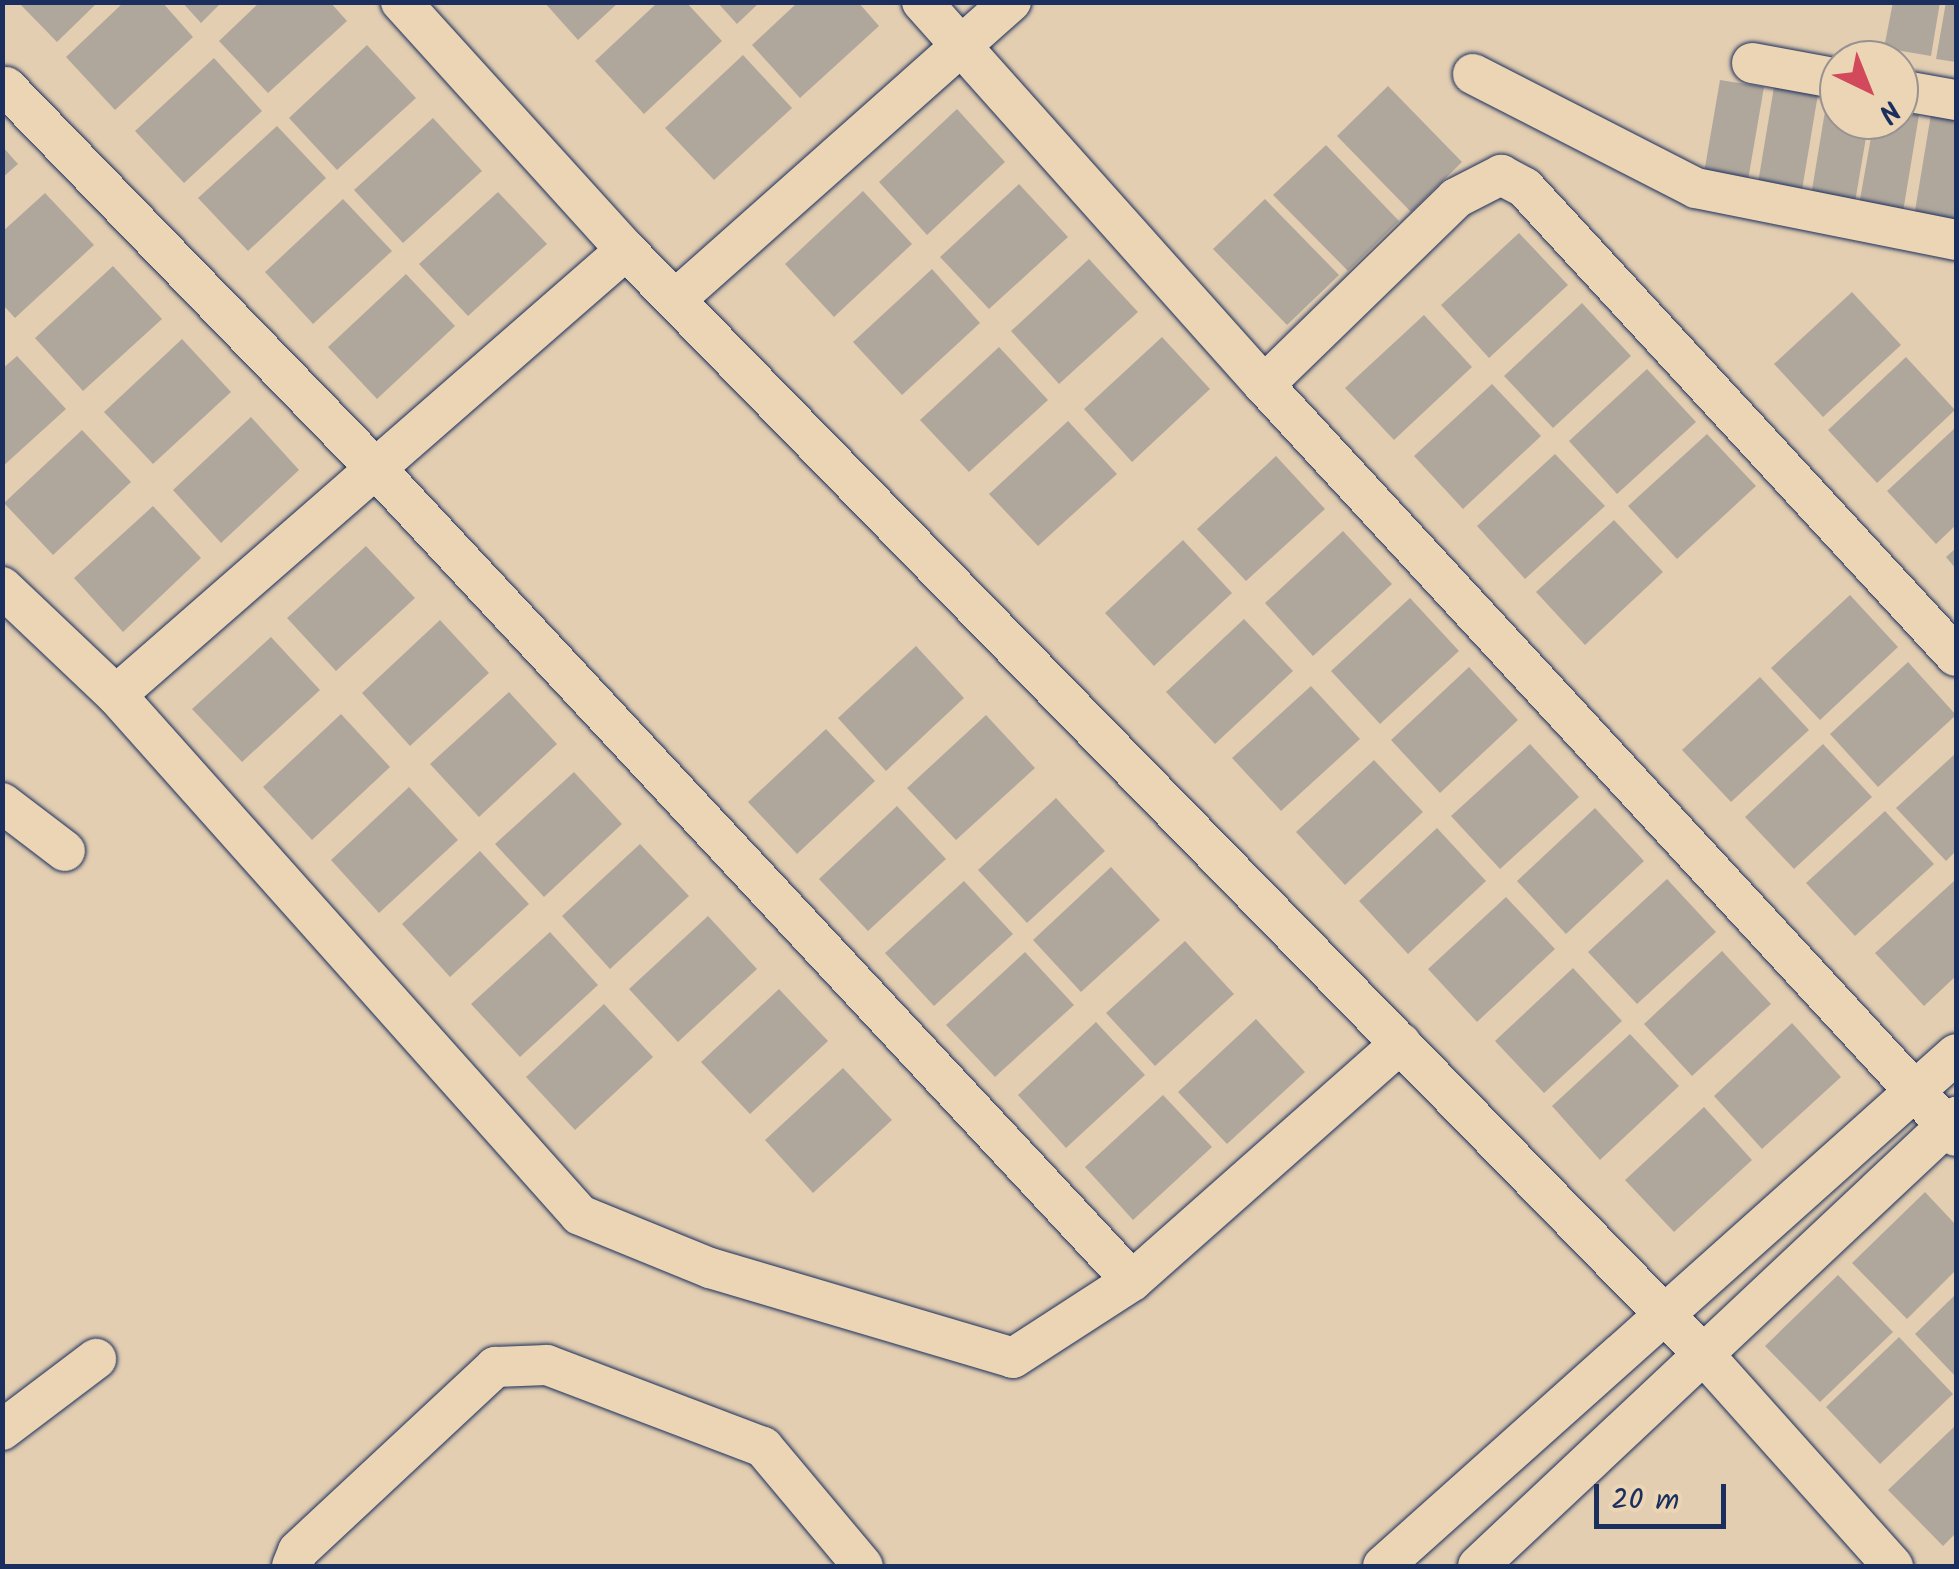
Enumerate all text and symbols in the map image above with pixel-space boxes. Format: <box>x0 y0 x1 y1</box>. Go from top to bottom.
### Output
north arrow <box>1819 40 1919 140</box>
text: N <box>1867 88 1910 133</box>
scale bar <box>1599 1464 1732 1526</box>
text: 20 m <box>1611 1477 1679 1525</box>

